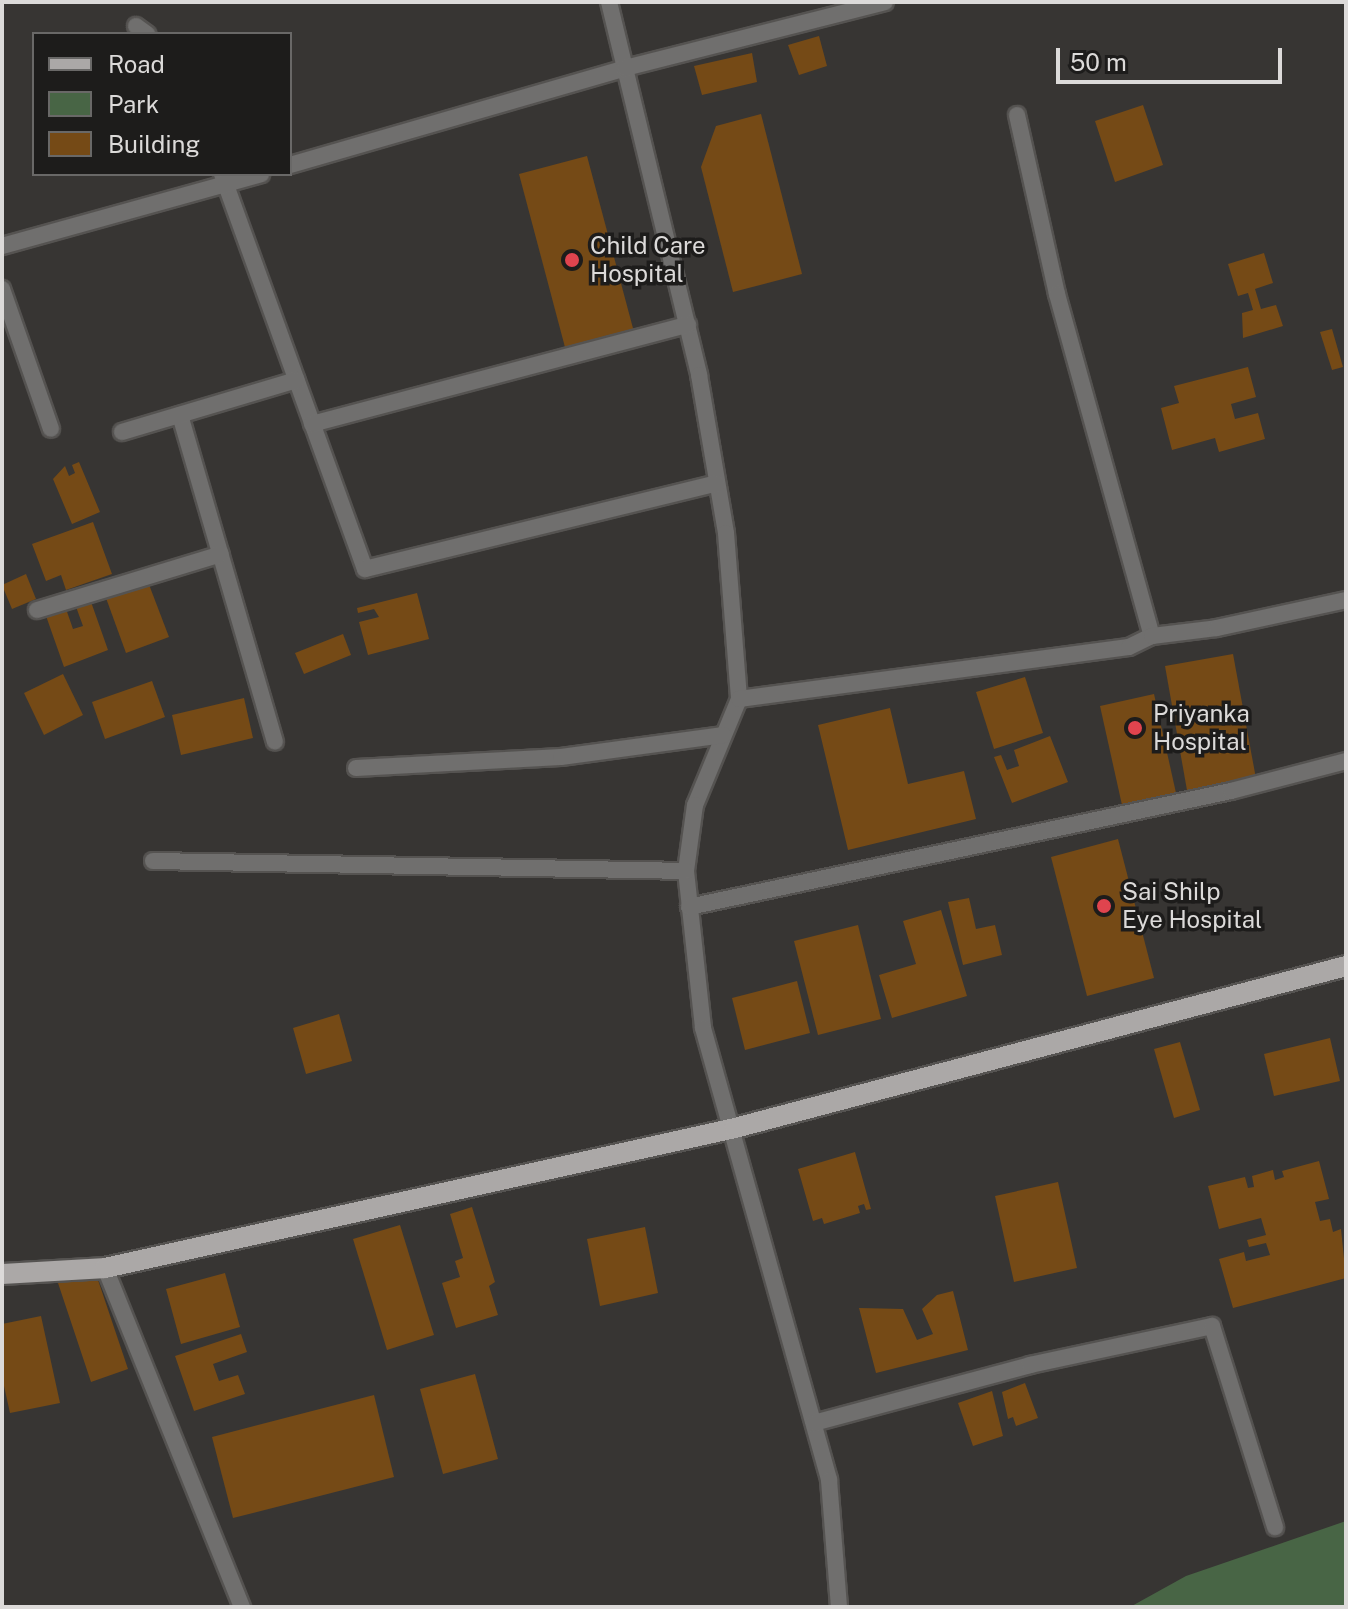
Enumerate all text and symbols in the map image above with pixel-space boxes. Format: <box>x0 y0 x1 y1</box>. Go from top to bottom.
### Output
legend <box>32 32 292 176</box>
scale bar <box>1060 32 1286 82</box>
text: 50 m <box>1070 48 1127 76</box>
text: Road <box>108 50 165 78</box>
text: Park <box>108 90 159 118</box>
text: Building <box>108 130 200 158</box>
place label: Child Care Hospital <box>590 232 706 288</box>
marker: Child Care Hospital <box>561 249 583 271</box>
place label: Priyanka Hospital <box>1153 700 1250 756</box>
marker: Priyanka Hospital <box>1124 717 1146 739</box>
place label: Sai Shilp Eye Hospital <box>1122 878 1262 934</box>
marker: Sai Shilp Eye Hospital <box>1093 895 1115 917</box>

